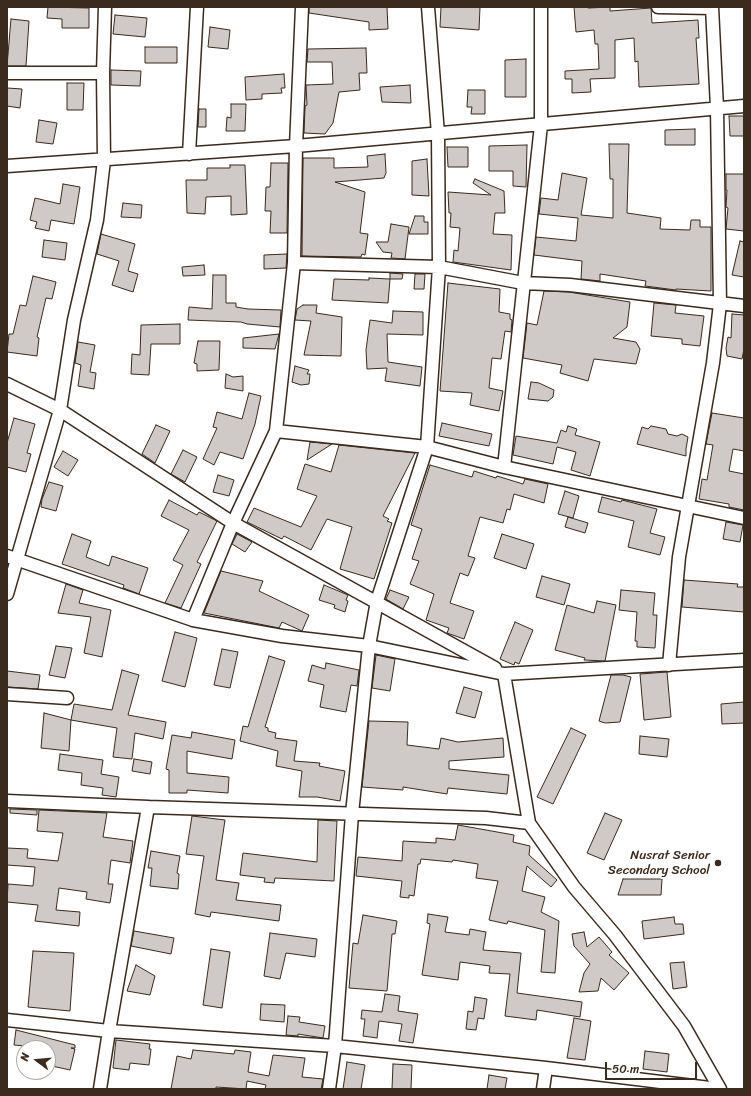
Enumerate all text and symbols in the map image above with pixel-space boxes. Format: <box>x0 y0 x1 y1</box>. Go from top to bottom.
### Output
place label: Nusrat Senior Secondary School <box>608 848 710 879</box>
marker: Nusrat Senior Secondary School <box>713 858 723 868</box>
north arrow <box>16 1040 56 1080</box>
text: N <box>15 1051 35 1063</box>
scale bar <box>607 1054 699 1080</box>
text: 50 m <box>612 1058 639 1080</box>

